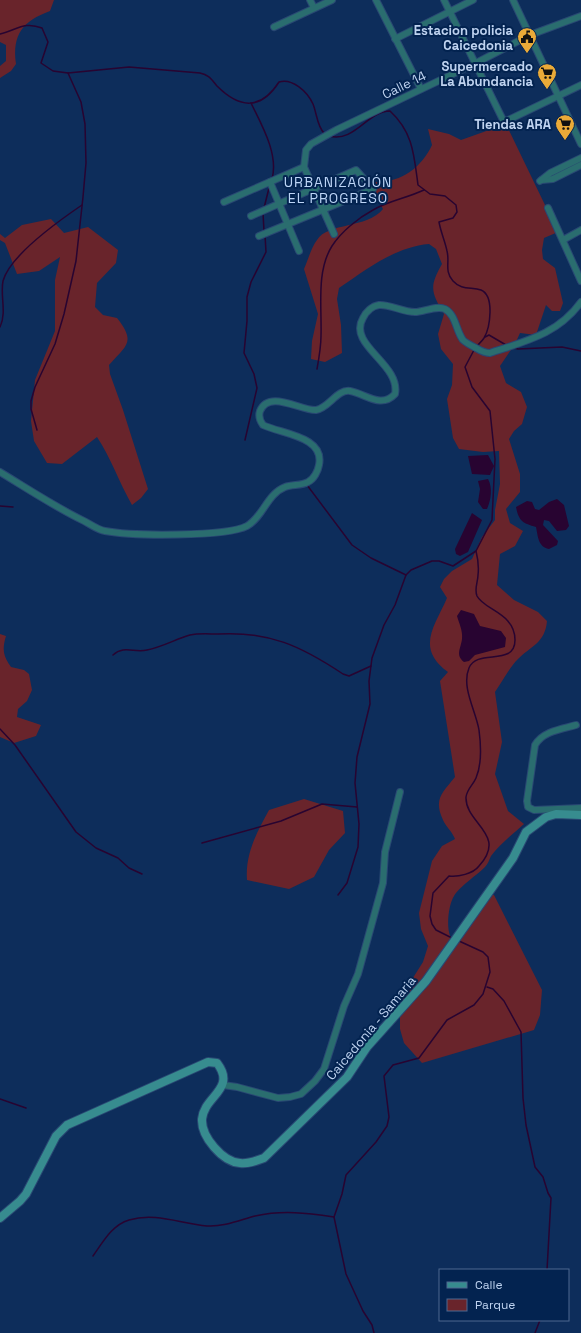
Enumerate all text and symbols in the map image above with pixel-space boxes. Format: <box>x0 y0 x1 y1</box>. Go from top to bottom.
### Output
place label: Estacion policia Caicedonia <box>414 22 513 54</box>
public building icon: Estacion policia Caicedonia <box>516 26 538 54</box>
place label: Supermercado La Abundancia <box>440 58 533 90</box>
supermarket icon: Supermercado La Abundancia <box>536 62 558 90</box>
street label: Calle 14 <box>379 67 429 103</box>
supermarket icon: Tiendas ARA <box>554 113 576 141</box>
place label: Tiendas ARA <box>474 116 552 133</box>
district label: URBANIZACIÓN EL PROGRESO <box>284 173 392 207</box>
street label: Caicedonia - Samaria <box>322 972 420 1084</box>
legend <box>439 1269 569 1321</box>
text: Calle <box>475 1277 503 1293</box>
text: Parque <box>475 1297 515 1313</box>

